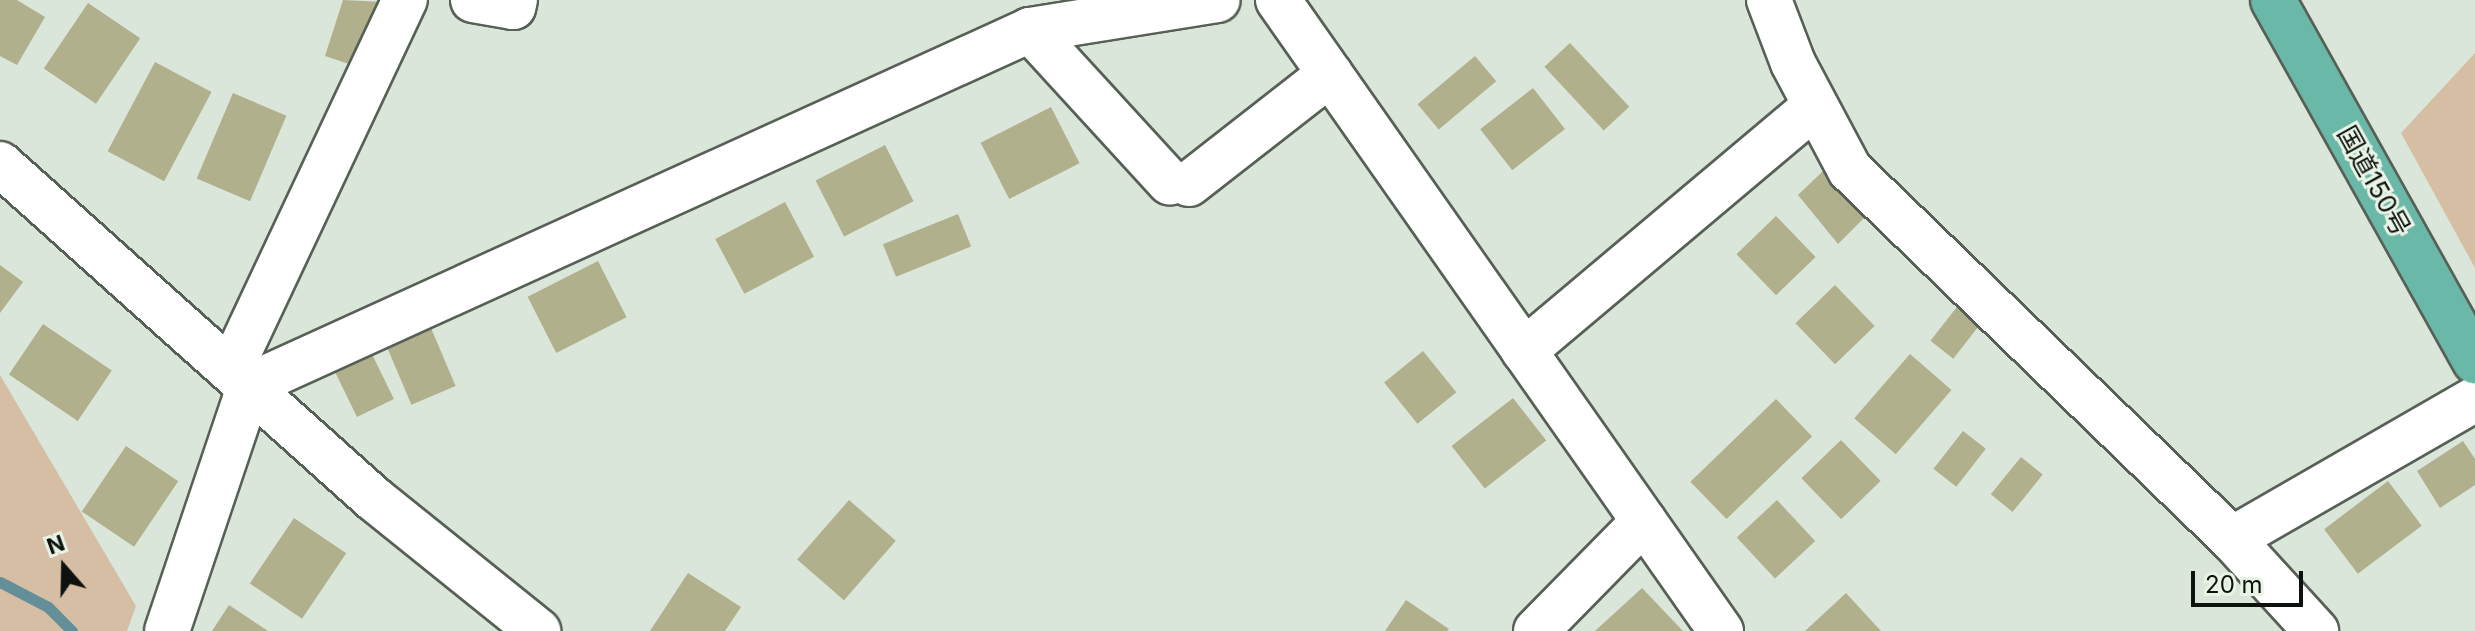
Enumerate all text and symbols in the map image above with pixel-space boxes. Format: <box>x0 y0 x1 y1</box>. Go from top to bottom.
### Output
street label: 国道150号 <box>2331 121 2417 241</box>
north arrow <box>24 527 104 607</box>
text: N <box>43 529 68 560</box>
scale bar <box>2195 555 2307 605</box>
text: 20 m <box>2205 570 2263 599</box>

